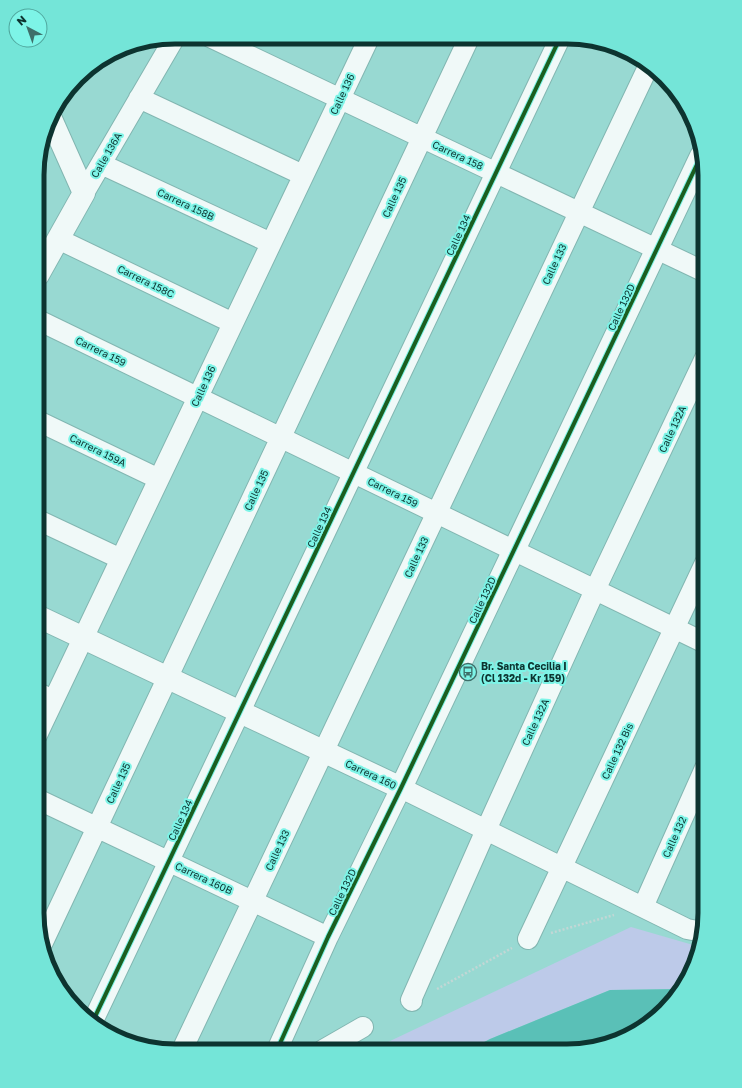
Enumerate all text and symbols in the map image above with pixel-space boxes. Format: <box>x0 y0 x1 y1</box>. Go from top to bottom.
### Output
north arrow <box>8 8 48 48</box>
text: N <box>14 12 29 28</box>
street label: Calle 136 <box>327 72 357 116</box>
street label: Calle 136A <box>88 130 124 180</box>
street label: Carrera 158 <box>431 138 485 172</box>
street label: Calle 135 <box>379 175 409 219</box>
street label: Carrera 158B <box>156 186 217 223</box>
street label: Calle 134 <box>443 213 473 257</box>
street label: Calle 133 <box>539 242 569 286</box>
street label: Carrera 158C <box>116 262 176 300</box>
street label: Calle 132D <box>605 282 637 332</box>
street label: Carrera 159 <box>74 334 128 368</box>
street label: Calle 136 <box>188 364 218 408</box>
street label: Calle 132A <box>656 403 688 454</box>
street label: Carrera 159A <box>68 431 128 469</box>
street label: Calle 135 <box>241 468 271 512</box>
street label: Carrera 159 <box>366 475 420 509</box>
street label: Calle 134 <box>304 505 334 549</box>
street label: Calle 133 <box>401 535 431 579</box>
street label: Calle 132D <box>466 575 498 625</box>
place label: Br. Santa Cecilia I (Cl 132d - Kr 159) <box>481 660 567 684</box>
bus stop icon: Br. Santa Cecilia I (Cl 132d - Kr 159) <box>458 662 478 682</box>
street label: Calle 132A <box>519 696 551 747</box>
street label: Calle 132 Bis <box>599 721 635 781</box>
street label: Carrera 160 <box>344 757 398 791</box>
street label: Calle 135 <box>103 761 133 805</box>
street label: Calle 134 <box>165 798 195 842</box>
street label: Calle 132 <box>660 814 688 859</box>
street label: Calle 133 <box>262 828 292 872</box>
street label: Carrera 160B <box>174 860 235 897</box>
street label: Calle 132D <box>326 867 358 917</box>

